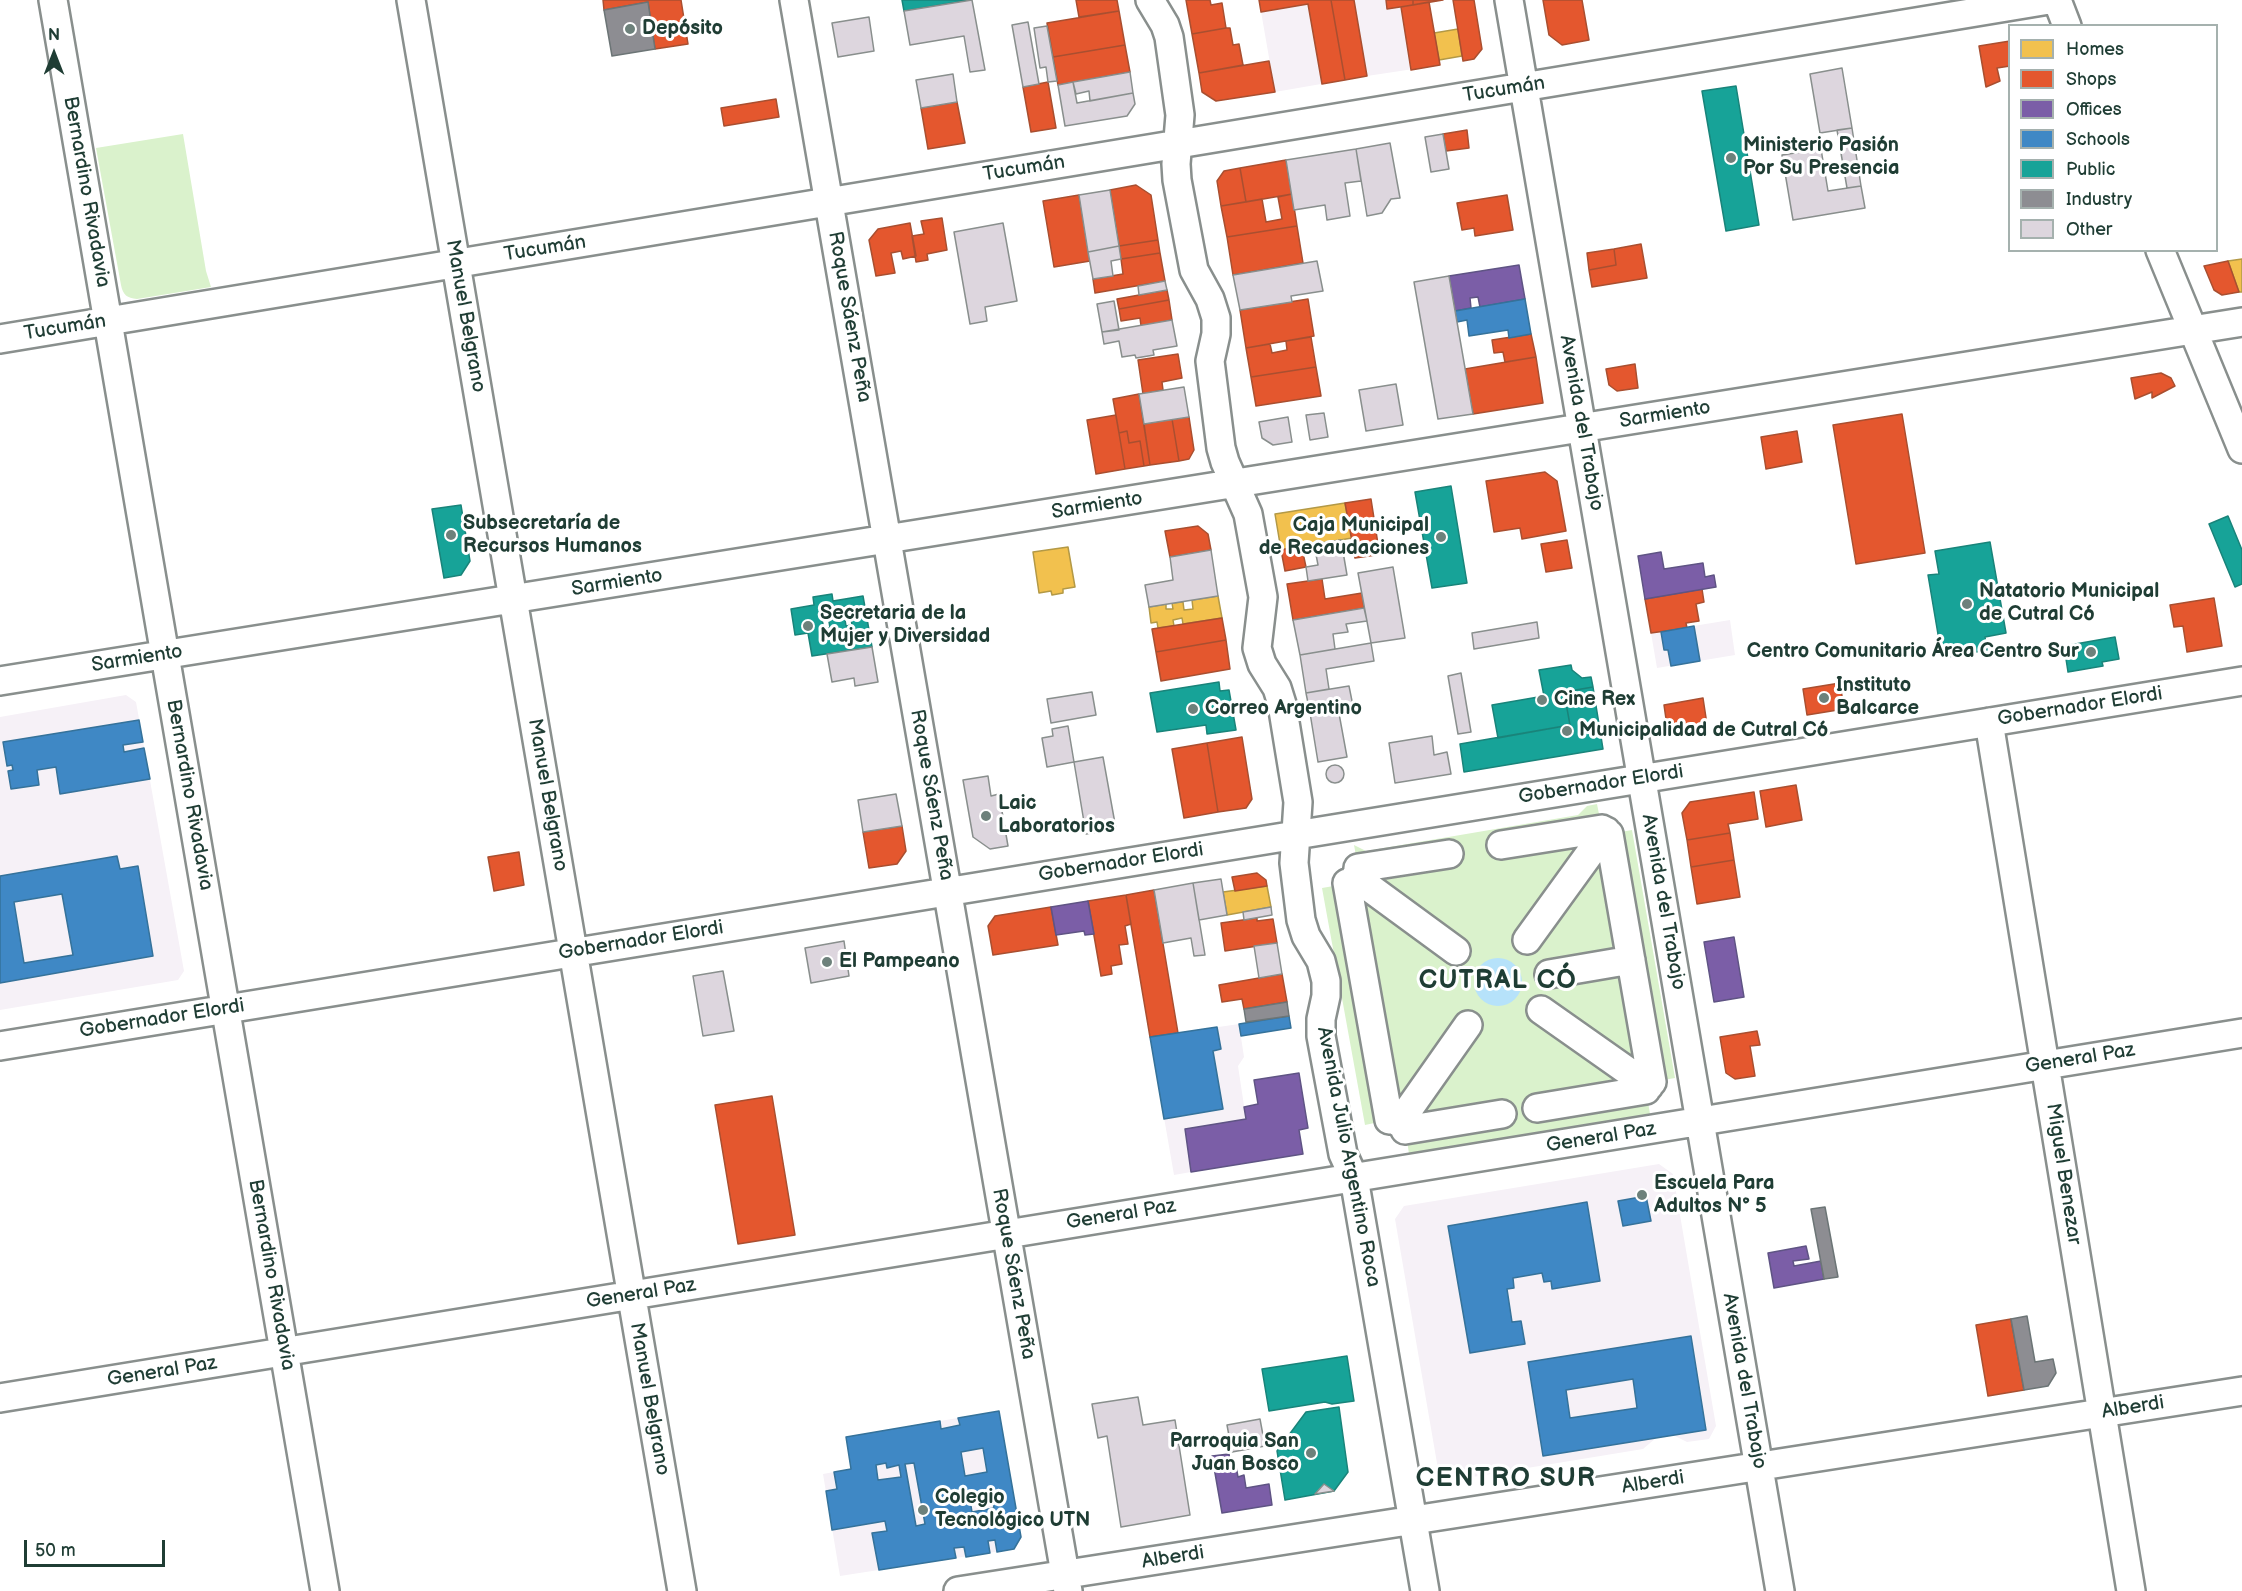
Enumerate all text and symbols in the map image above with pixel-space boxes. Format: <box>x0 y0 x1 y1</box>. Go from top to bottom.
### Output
place label: Depósito <box>642 17 723 41</box>
marker: Depósito <box>623 22 637 36</box>
north arrow <box>24 24 84 84</box>
legend <box>2008 24 2218 252</box>
text: N <box>48 26 60 45</box>
text: Homes <box>2066 39 2124 60</box>
text: Shops <box>2066 69 2116 90</box>
street label: Tucumán <box>1461 72 1547 108</box>
street label: Bernardino Rivadavia <box>57 95 115 289</box>
text: Offices <box>2066 99 2122 120</box>
text: Schools <box>2066 129 2130 150</box>
place label: Ministerio Pasión Por Su Presencia <box>1743 134 1899 181</box>
street label: Tucumán <box>981 151 1067 187</box>
marker: Ministerio Pasión Por Su Presencia <box>1724 151 1738 165</box>
text: Public <box>2066 159 2115 180</box>
text: Industry <box>2066 189 2132 210</box>
text: Other <box>2066 219 2112 240</box>
street label: Roque Sáenz Peña <box>822 230 876 404</box>
street label: Tucumán <box>502 231 588 267</box>
street label: Manuel Belgrano <box>440 238 490 394</box>
street label: Tucumán <box>22 310 108 346</box>
street label: Avenida del Trabajo <box>1554 333 1608 513</box>
street label: Sarmiento <box>1618 396 1712 434</box>
street label: Sarmiento <box>1050 487 1144 525</box>
place label: Subsecretaría de Recursos Humanos <box>463 512 642 559</box>
place label: Caja Municipal de Recaudaciones <box>1259 514 1429 561</box>
marker: Subsecretaría de Recursos Humanos <box>444 528 458 542</box>
marker: Caja Municipal de Recaudaciones <box>1434 530 1448 544</box>
street label: Sarmiento <box>570 564 664 602</box>
place label: Natatorio Municipal de Cutral Có <box>1979 580 2159 627</box>
marker: Natatorio Municipal de Cutral Có <box>1960 597 1974 611</box>
place label: Secretaria de la Mujer y Diversidad <box>820 602 990 649</box>
marker: Secretaria de la Mujer y Diversidad <box>801 619 815 633</box>
street label: Sarmiento <box>90 640 184 678</box>
place label: Centro Comunitario Área Centro Sur <box>1747 640 2079 664</box>
marker: Centro Comunitario Área Centro Sur <box>2084 645 2098 659</box>
place label: Instituto Balcarce <box>1836 674 1919 721</box>
street label: Gobernador Elordi <box>1996 682 2164 732</box>
place label: Cine Rex <box>1554 688 1635 712</box>
marker: Instituto Balcarce <box>1817 691 1831 705</box>
marker: Cine Rex <box>1535 693 1549 707</box>
place label: Correo Argentino <box>1205 697 1362 721</box>
street label: Bernardino Rivadavia <box>160 698 218 892</box>
marker: Correo Argentino <box>1186 702 1200 716</box>
street label: Roque Sáenz Peña <box>904 708 958 882</box>
street label: Manuel Belgrano <box>522 717 572 873</box>
place label: Municipalidad de Cutral Có <box>1579 719 1828 743</box>
marker: Municipalidad de Cutral Có <box>1560 724 1574 738</box>
street label: Gobernador Elordi <box>1517 760 1685 810</box>
place label: Laic Laboratorios <box>998 792 1115 839</box>
marker: Laic Laboratorios <box>979 809 993 823</box>
street label: Avenida del Trabajo <box>1636 812 1690 992</box>
street label: Gobernador Elordi <box>1037 838 1205 888</box>
street label: Gobernador Elordi <box>557 916 725 966</box>
place label: El Pampeano <box>839 950 960 974</box>
marker: El Pampeano <box>820 955 834 969</box>
district label: CUTRAL CÓ <box>1419 965 1577 997</box>
street label: Gobernador Elordi <box>78 994 246 1044</box>
street label: Avenida Julio Argentino Roca <box>1311 1025 1385 1289</box>
street label: General Paz <box>2023 1038 2137 1080</box>
street label: Miguel Benezar <box>2040 1102 2086 1246</box>
street label: General Paz <box>1544 1117 1658 1159</box>
place label: Escuela Para Adultos N° 5 <box>1654 1172 1774 1219</box>
street label: Bernardino Rivadavia <box>242 1178 300 1372</box>
street label: Roque Sáenz Peña <box>986 1187 1040 1361</box>
marker: Escuela Para Adultos N° 5 <box>1635 1188 1649 1202</box>
street label: General Paz <box>1064 1194 1178 1236</box>
street label: General Paz <box>584 1273 698 1315</box>
street label: Avenida del Trabajo <box>1717 1291 1771 1471</box>
street label: Manuel Belgrano <box>624 1321 674 1477</box>
street label: General Paz <box>105 1351 219 1393</box>
street label: Alberdi <box>2100 1391 2166 1425</box>
place label: Parroquia San Juan Bosco <box>1170 1430 1299 1477</box>
marker: Parroquia San Juan Bosco <box>1304 1446 1318 1460</box>
district label: CENTRO SUR <box>1416 1463 1596 1495</box>
street label: Alberdi <box>1620 1466 1686 1500</box>
place label: Colegio Tecnológico UTN <box>935 1486 1090 1533</box>
marker: Colegio Tecnológico UTN <box>916 1503 930 1517</box>
scale bar <box>27 1528 168 1566</box>
text: 50 m <box>35 1540 76 1561</box>
street label: Alberdi <box>1140 1541 1206 1575</box>

